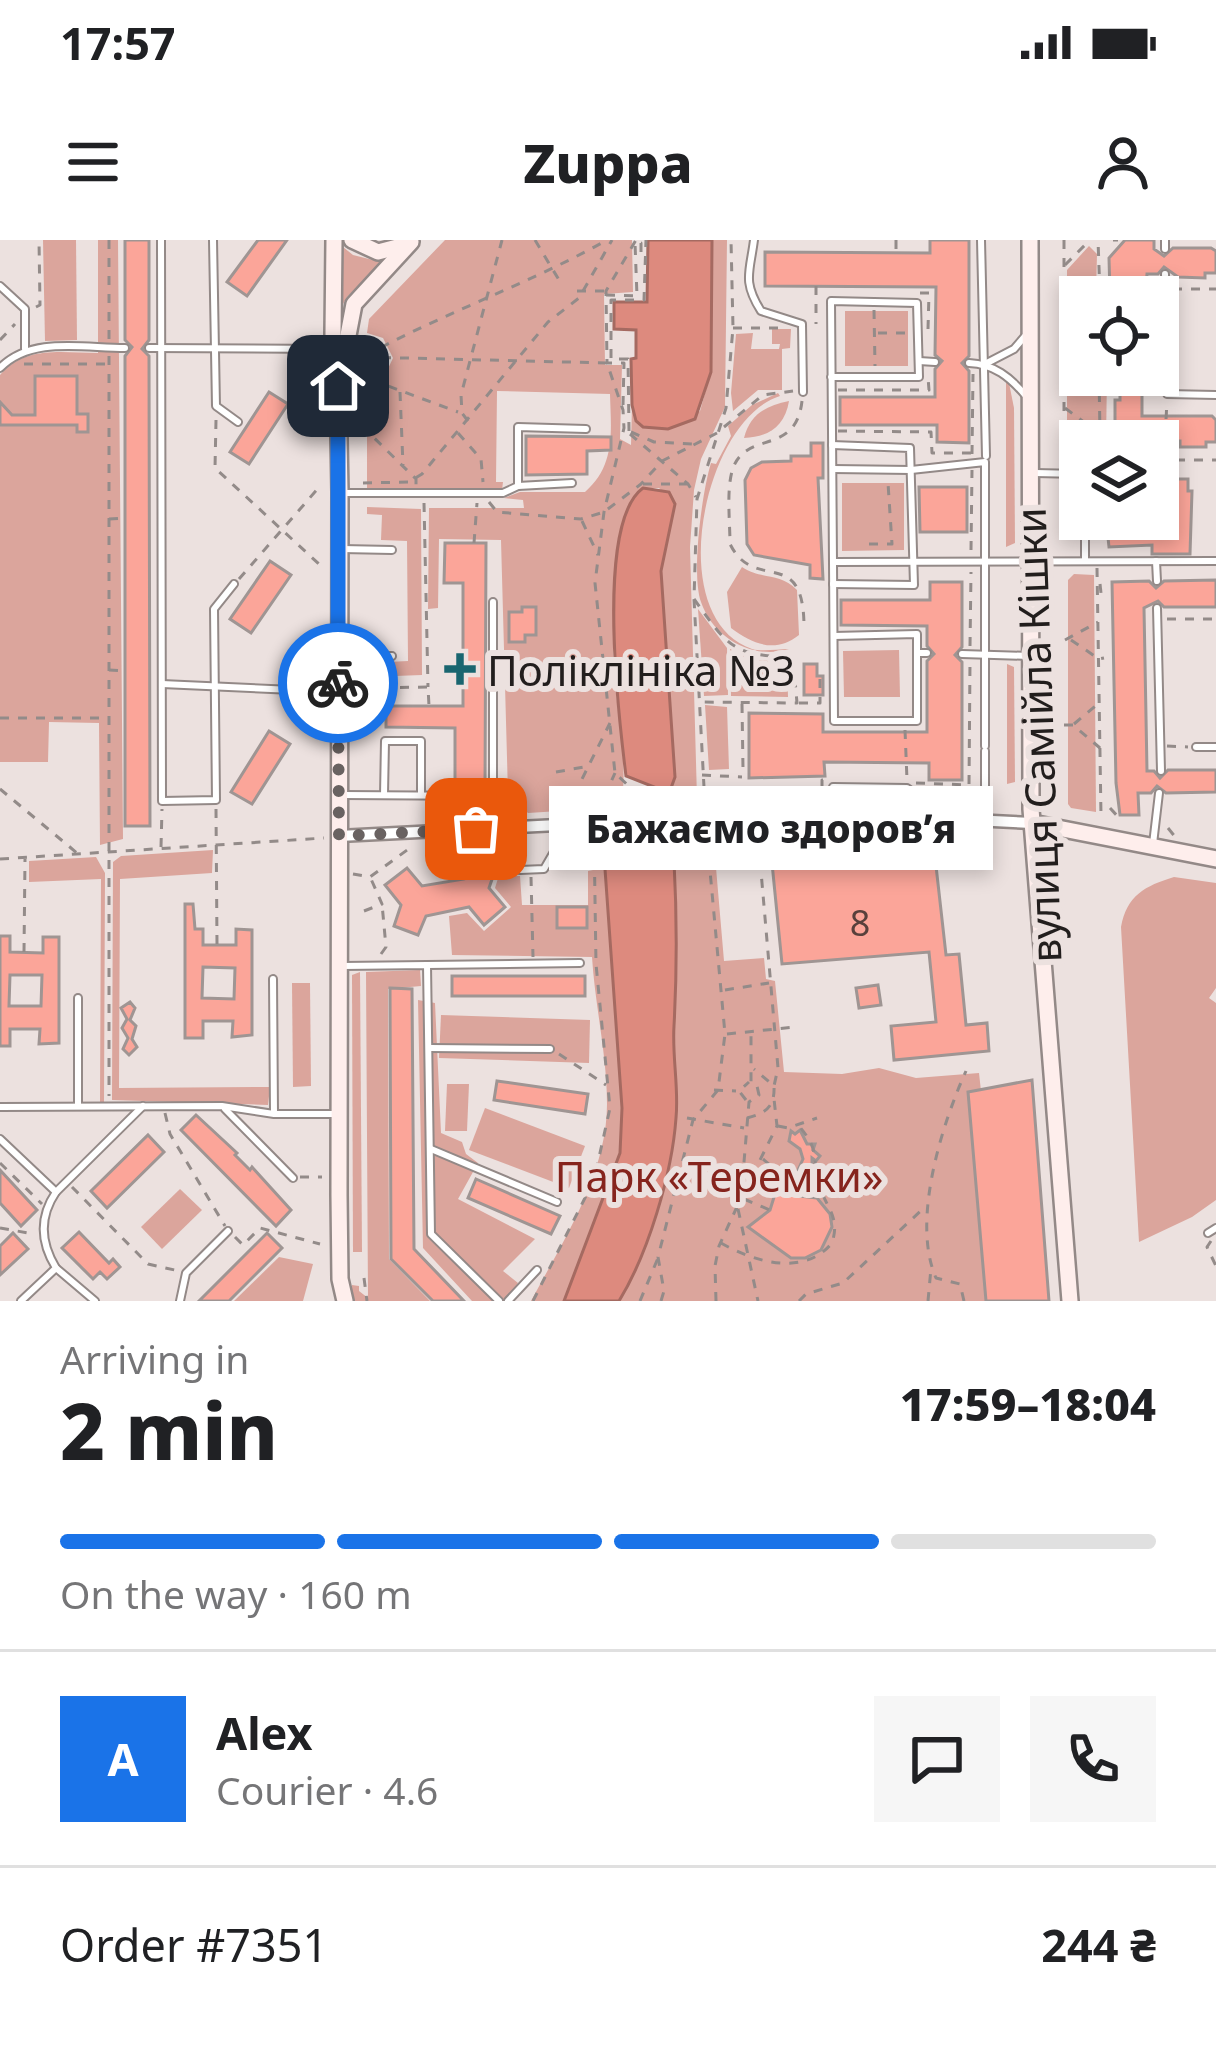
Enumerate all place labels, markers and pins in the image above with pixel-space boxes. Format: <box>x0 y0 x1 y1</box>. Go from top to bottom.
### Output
pin <box>287 335 389 437</box>
place label: Поліклініка №3 <box>487 641 795 698</box>
marker: Поліклініка №3 <box>444 653 476 685</box>
pin <box>425 778 527 880</box>
callout: Бажаємо здоровʼя <box>548 787 992 871</box>

